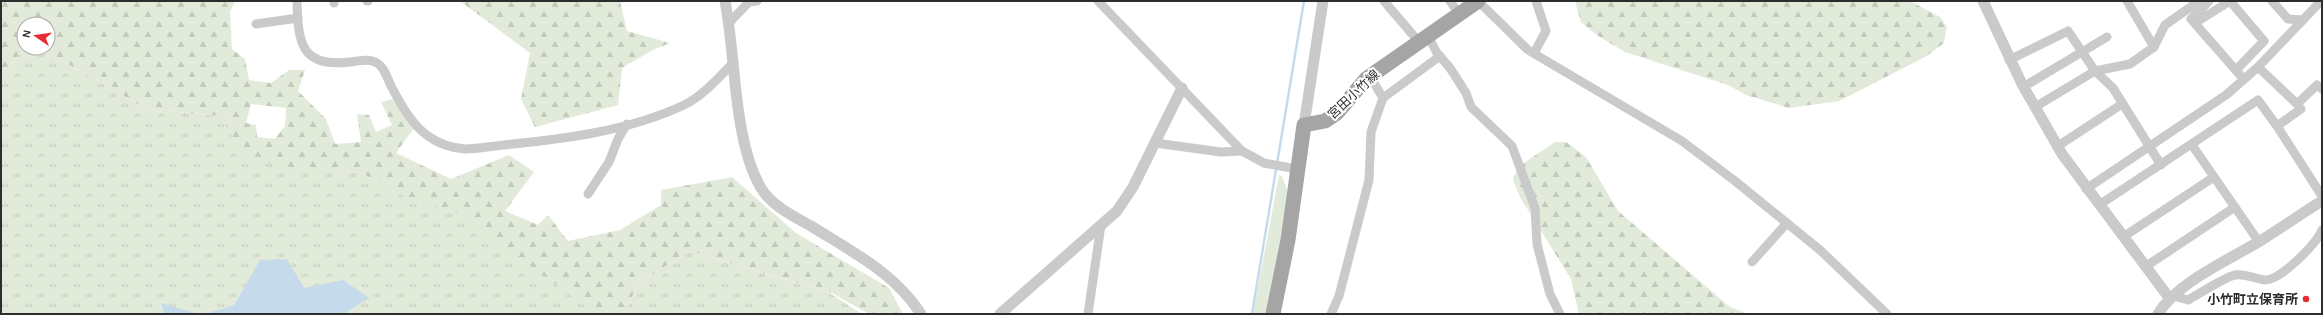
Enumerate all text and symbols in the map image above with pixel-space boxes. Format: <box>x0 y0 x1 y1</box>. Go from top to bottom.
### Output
north arrow <box>16 16 56 56</box>
text: N <box>20 29 34 39</box>
street label: 宮田小竹線 <box>1324 67 1382 122</box>
place label: 小竹町立保育所 <box>2207 292 2298 307</box>
marker: 小竹町立保育所 <box>2301 294 2311 304</box>

